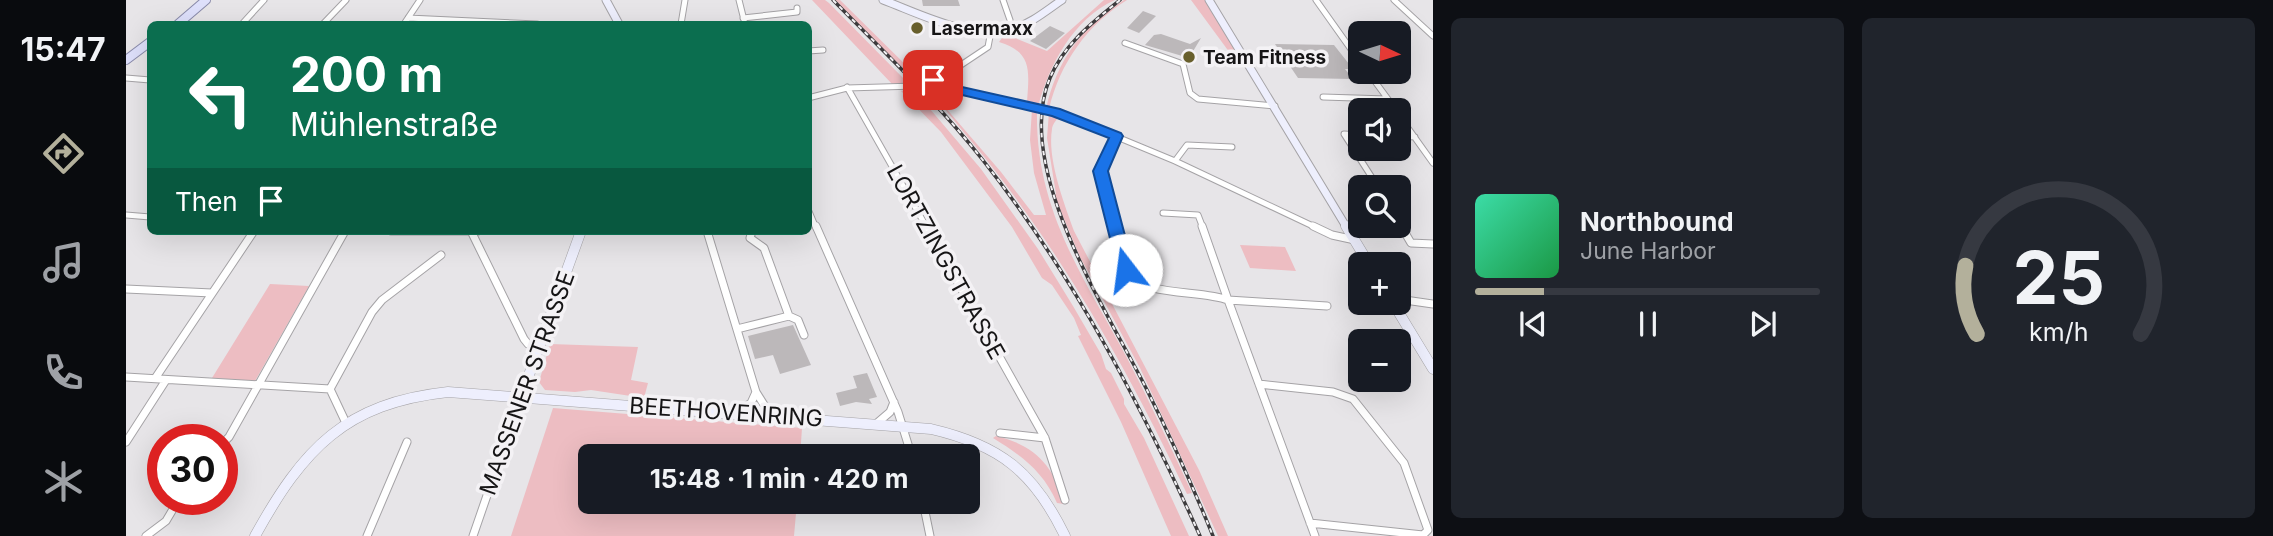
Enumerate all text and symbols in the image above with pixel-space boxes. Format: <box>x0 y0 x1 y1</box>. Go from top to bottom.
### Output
place label: Lasermaxx <box>931 17 1033 40</box>
marker: Lasermaxx <box>909 20 925 36</box>
north arrow <box>1348 21 1410 84</box>
map controls <box>1348 21 1411 392</box>
text: 15:47 <box>20 30 106 69</box>
text: 200 m <box>290 45 443 104</box>
place label: Team Fitness <box>1203 46 1326 69</box>
icon: left <box>175 49 266 140</box>
marker: Team Fitness <box>1181 49 1197 65</box>
pin <box>903 50 963 110</box>
icon: arrive <box>914 61 952 99</box>
button: sound <box>1348 98 1411 161</box>
text: Mühlenstraße <box>290 105 498 144</box>
icon: directions <box>39 129 88 178</box>
street label: LORTZINGSTRASSE <box>881 160 1011 364</box>
button: search <box>1348 175 1411 238</box>
icon: arrive <box>252 182 290 220</box>
text: Then <box>175 186 238 217</box>
text: Northbound <box>1580 206 1734 237</box>
position arrow <box>1089 233 1163 307</box>
text: 25 <box>2012 233 2105 322</box>
text: June Harbor <box>1580 237 1716 265</box>
icon: music <box>39 238 88 287</box>
button: + <box>1348 252 1411 315</box>
street label: MASSENER STRASSE <box>473 267 581 499</box>
icon: previous <box>1514 305 1552 343</box>
icon: pause <box>1629 305 1667 343</box>
icon: next <box>1744 305 1782 343</box>
text: km/h <box>2029 317 2088 347</box>
button: − <box>1348 329 1411 392</box>
icon: phone <box>39 348 88 397</box>
street label: BEETHOVENRING <box>628 391 824 433</box>
speed limit sign: 30 <box>147 424 238 515</box>
icon: climate <box>39 457 88 506</box>
text: 15:48 · 1 min · 420 m <box>650 463 908 494</box>

